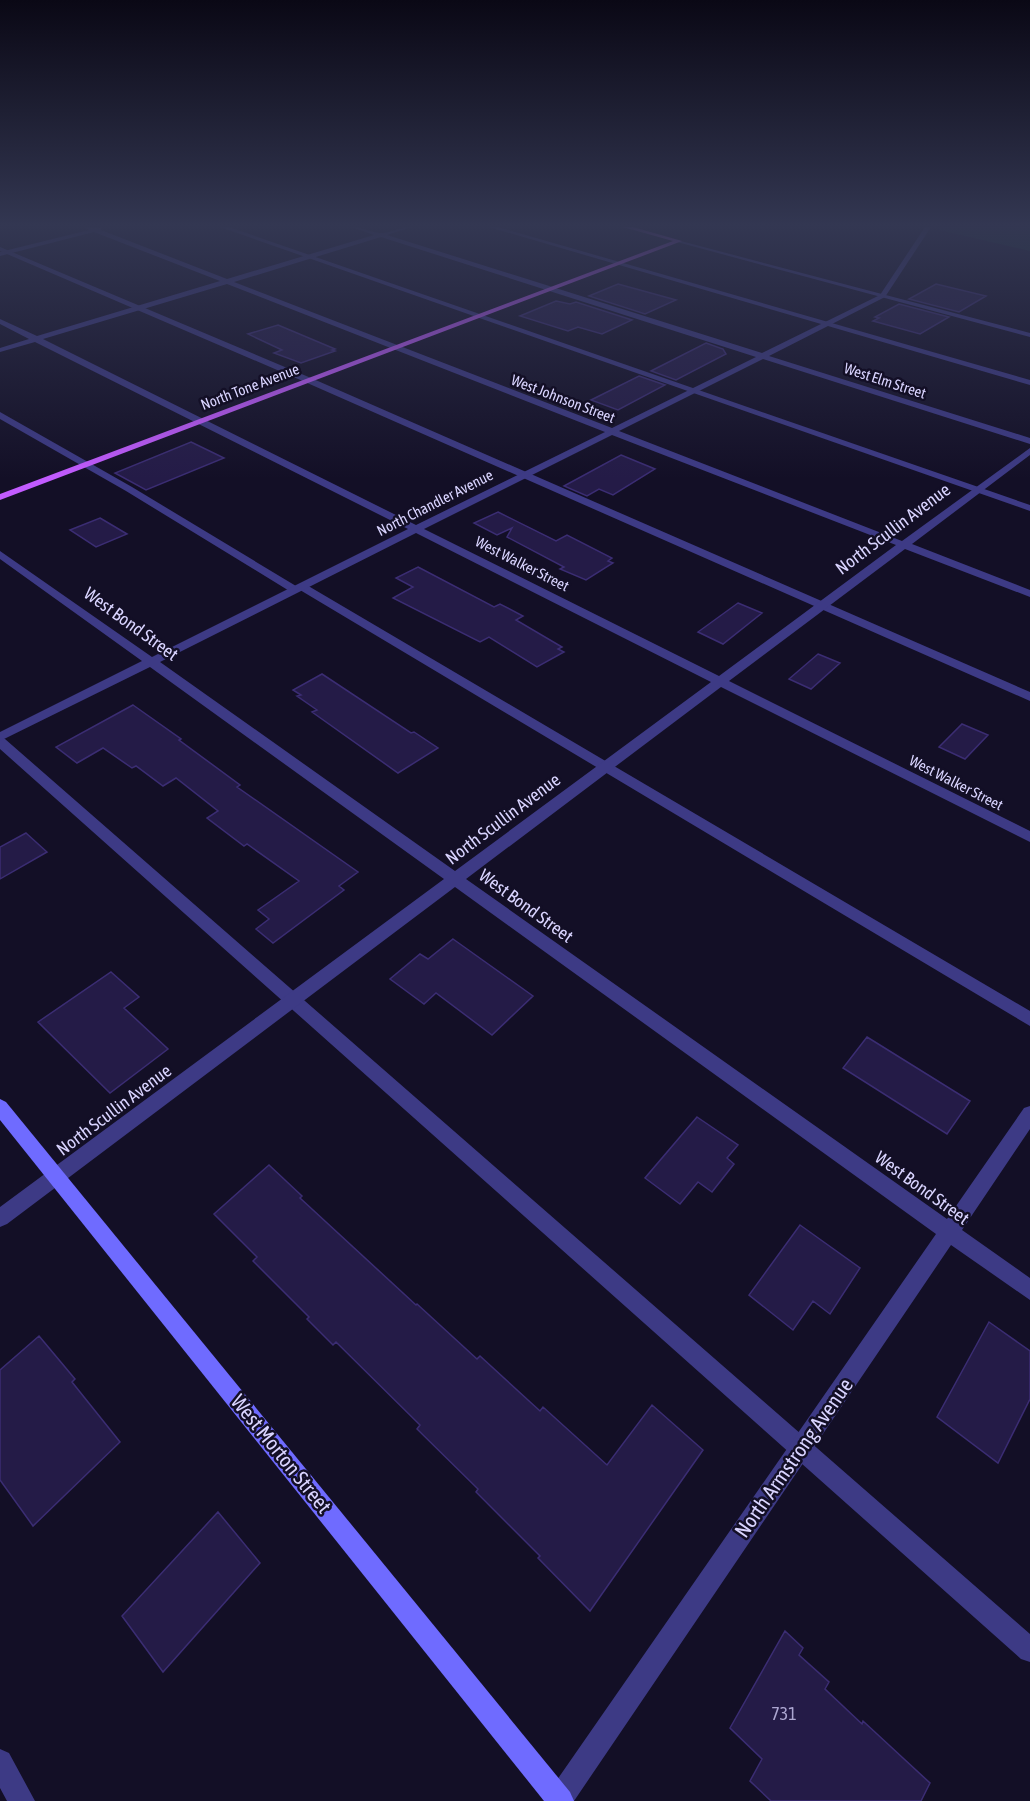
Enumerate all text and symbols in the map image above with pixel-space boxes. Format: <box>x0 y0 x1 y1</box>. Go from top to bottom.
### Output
street label: West Elm Street <box>842 359 928 402</box>
street label: North Tone Avenue <box>198 360 302 413</box>
street label: West Johnson Street <box>509 371 618 426</box>
street label: North Chandler Avenue <box>374 466 496 539</box>
street label: North Scullin Avenue <box>831 479 954 579</box>
street label: West Walker Street <box>473 533 572 594</box>
street label: West Bond Street <box>80 583 182 665</box>
street label: West Walker Street <box>907 752 1006 813</box>
street label: North Scullin Avenue <box>441 769 564 869</box>
street label: West Bond Street <box>475 865 577 947</box>
street label: North Scullin Avenue <box>52 1060 175 1160</box>
street label: West Bond Street <box>871 1147 973 1229</box>
street label: North Armstrong Avenue <box>729 1373 857 1542</box>
street label: West Morton Street <box>227 1389 337 1517</box>
house number: 731 <box>771 1703 797 1724</box>

